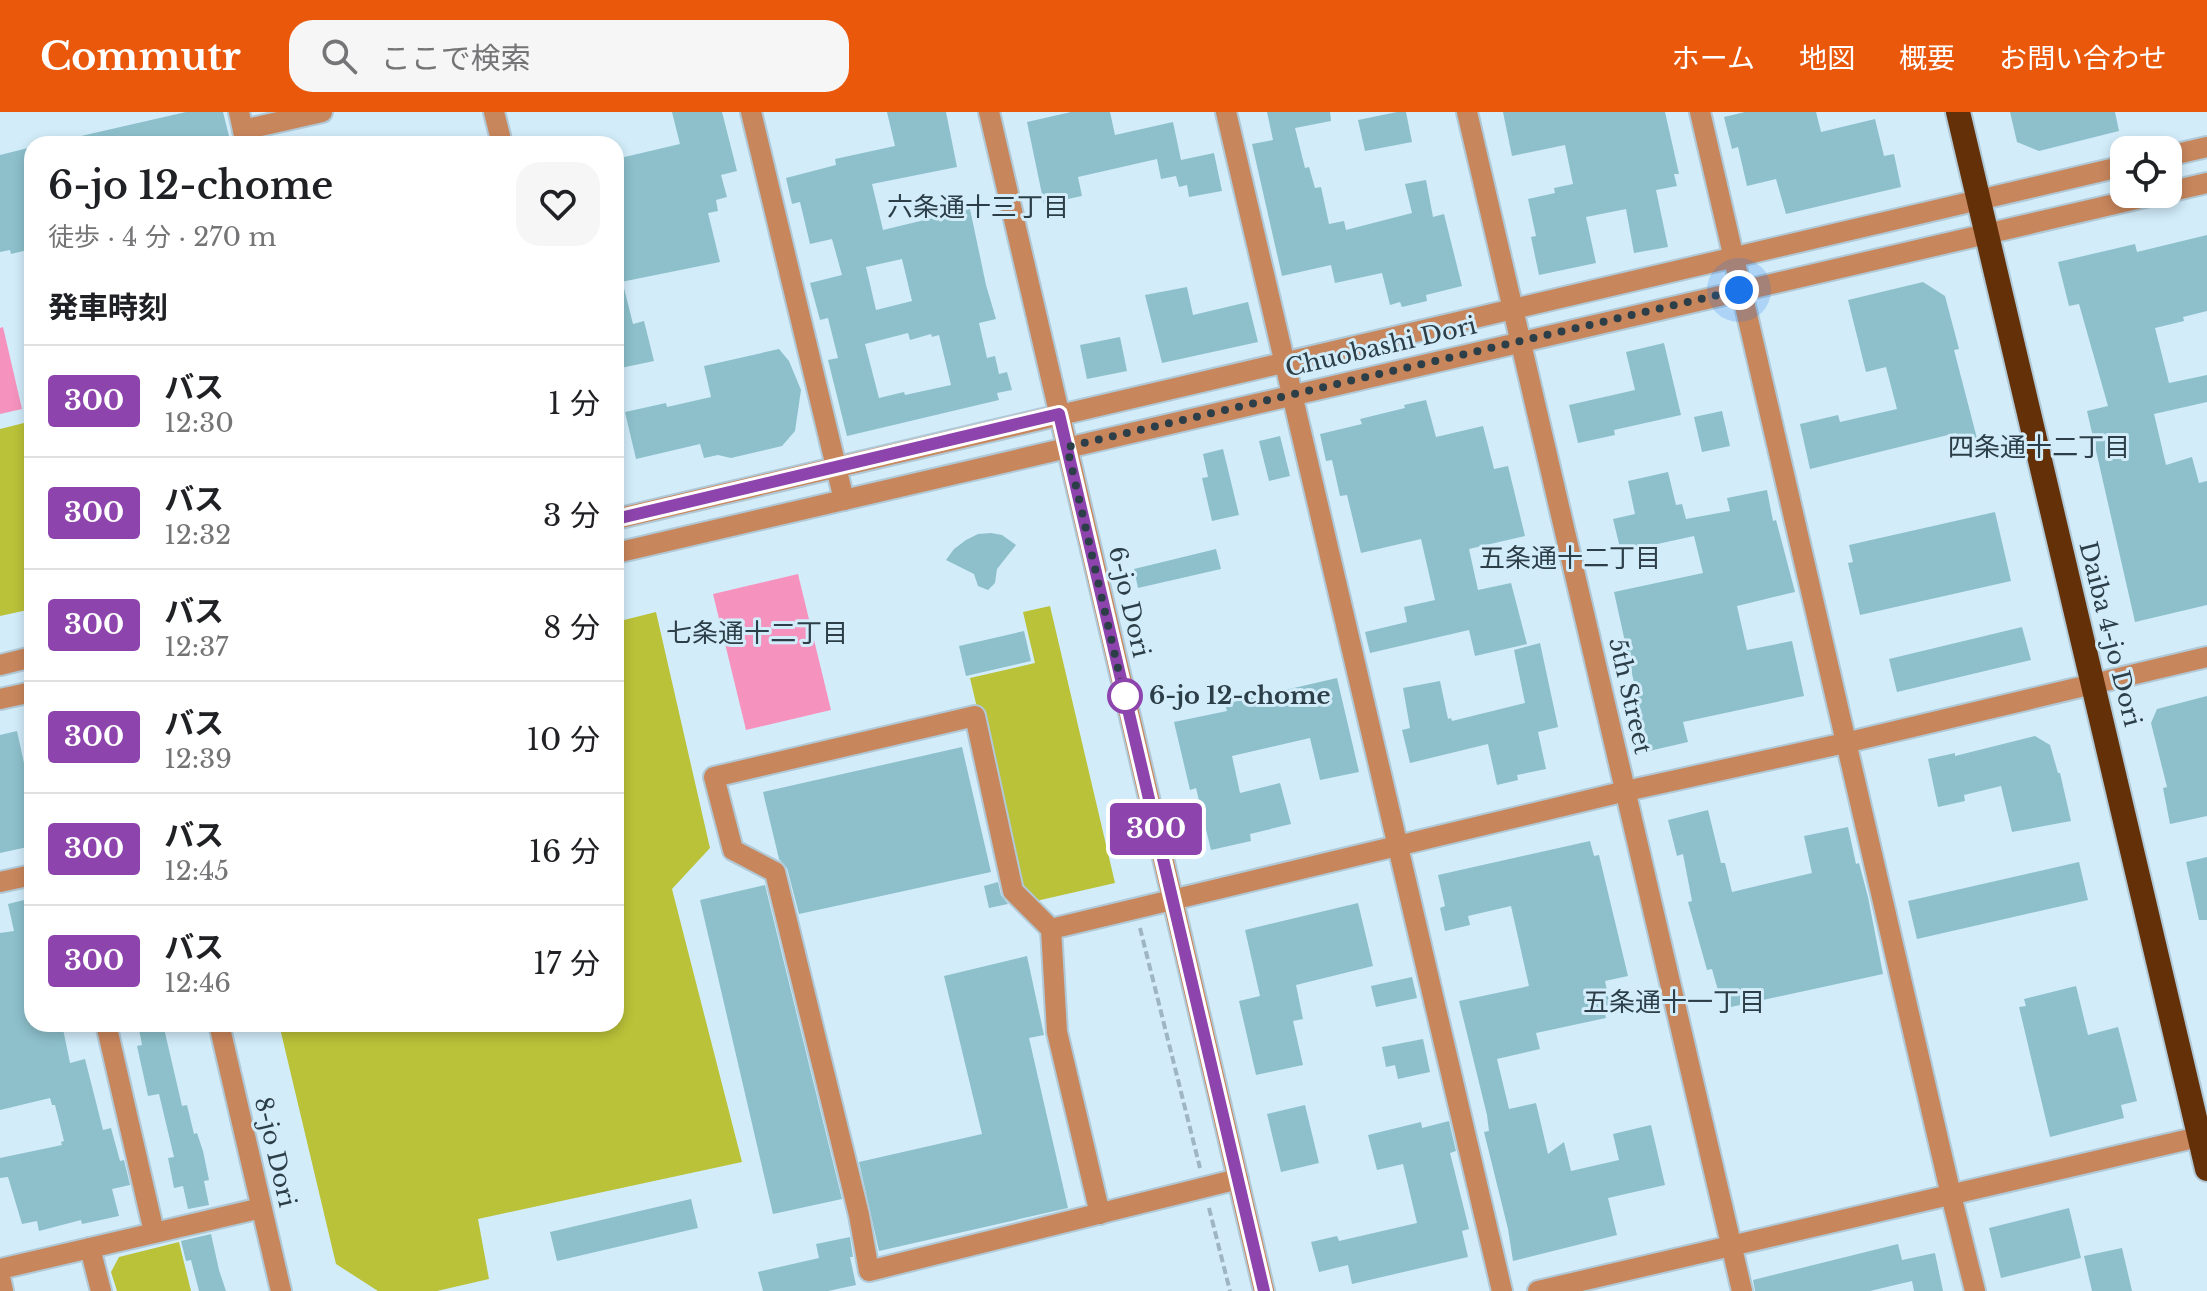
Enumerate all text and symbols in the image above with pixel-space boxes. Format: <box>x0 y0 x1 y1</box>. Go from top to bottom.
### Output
search box <box>289 20 849 92</box>
text: Commutr <box>40 33 241 80</box>
icon: search <box>317 34 361 78</box>
text: ここで検索 <box>381 40 531 77</box>
text: ホーム <box>1672 41 1755 76</box>
text: 地図 <box>1799 41 1855 76</box>
text: 概要 <box>1899 41 1955 76</box>
text: お問い合わせ <box>1999 41 2167 76</box>
map controls <box>2110 136 2182 208</box>
button: locate <box>2110 136 2182 208</box>
text: 6-jo 12-chome <box>48 162 333 209</box>
button: heart <box>516 162 600 246</box>
district label: 六条通十三丁目 <box>887 191 1069 223</box>
text: 徒歩 · 4 分 · 270 m <box>48 221 276 253</box>
your location <box>1719 270 1759 310</box>
text: 発車時刻 <box>48 289 168 326</box>
street label: Chuobashi Dori <box>1282 310 1479 383</box>
text: バス <box>164 369 224 406</box>
text: 300 <box>64 383 124 418</box>
text: 1 分 <box>548 385 600 422</box>
text: 12:30 <box>164 407 234 439</box>
district label: 四条通十二丁目 <box>1948 431 2130 463</box>
text: バス <box>164 481 224 518</box>
text: 300 <box>64 495 124 530</box>
text: 3 分 <box>543 497 600 534</box>
text: 12:32 <box>164 519 231 551</box>
street label: Daiba 4-jo Dori <box>2073 538 2148 729</box>
district label: 五条通十二丁目 <box>1479 542 1661 574</box>
street label: 6-jo Dori <box>1103 544 1156 660</box>
text: バス <box>164 593 224 630</box>
text: 300 <box>64 607 124 642</box>
text: 8 分 <box>543 609 600 646</box>
district label: 七条通十二丁目 <box>666 617 848 649</box>
text: 12:37 <box>164 631 228 663</box>
street label: 5th Street <box>1603 635 1658 757</box>
marker: 6-jo 12-chome <box>1108 679 1142 713</box>
place label: 6-jo 12-chome <box>1149 681 1330 710</box>
text: バス <box>164 705 224 742</box>
text: 300 <box>64 719 124 754</box>
text: 10 分 <box>527 721 600 758</box>
text: 12:39 <box>164 743 232 775</box>
line badge: 300 <box>1110 803 1202 855</box>
text: 300 <box>1126 811 1186 846</box>
text: バス <box>164 817 224 854</box>
text: 300 <box>64 831 124 866</box>
text: 16 分 <box>529 833 600 870</box>
text: 12:45 <box>164 855 229 887</box>
text: バス <box>164 929 224 966</box>
text: 300 <box>64 943 124 978</box>
text: 17 分 <box>533 945 600 982</box>
text: 12:46 <box>164 967 231 999</box>
district label: 五条通十一丁目 <box>1583 986 1765 1018</box>
street label: 8-jo Dori <box>249 1094 302 1210</box>

